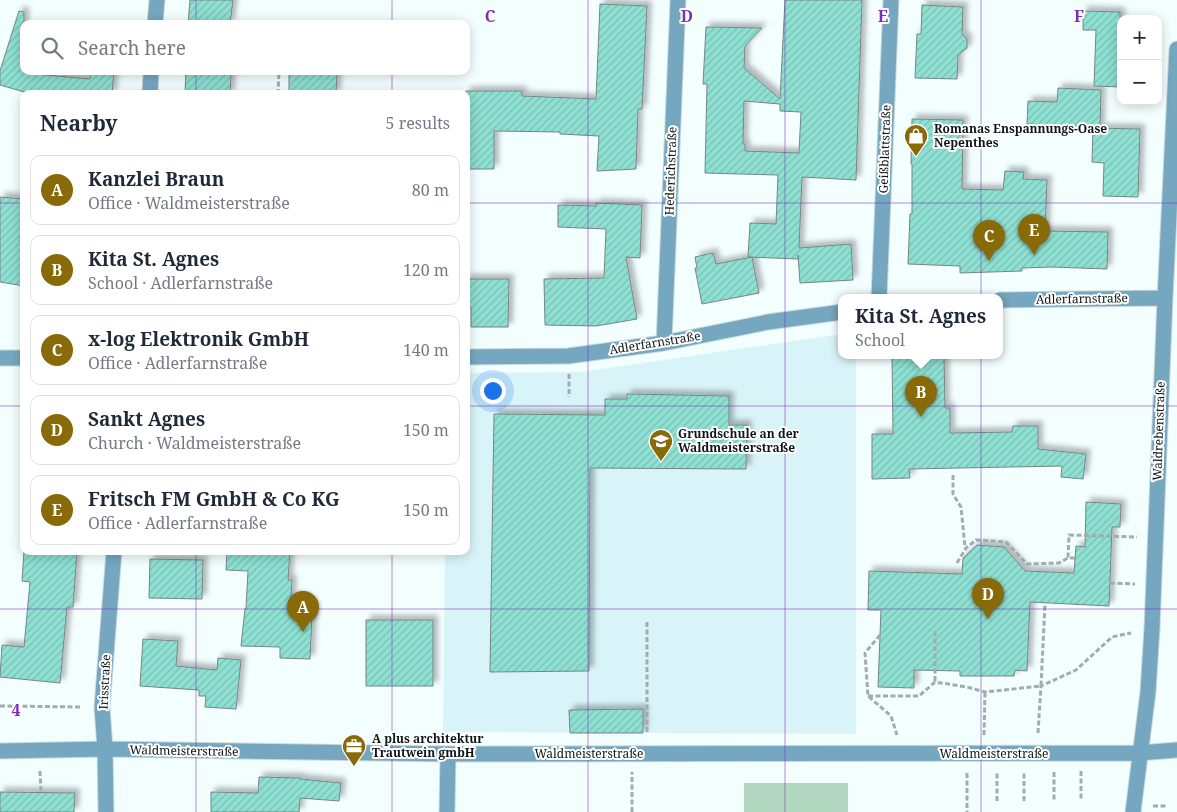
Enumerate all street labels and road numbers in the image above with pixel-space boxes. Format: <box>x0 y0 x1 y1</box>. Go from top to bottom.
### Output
street label: Geißblattstraße <box>874 104 895 194</box>
street label: Hederichstraße <box>660 126 681 216</box>
street label: Adlerfarnstraße <box>1036 289 1128 308</box>
street label: Adlerfarnstraße <box>608 327 702 358</box>
street label: Waldrebenstraße <box>1148 381 1169 481</box>
street label: Irisstraße <box>95 654 114 710</box>
street label: Waldmeisterstraße <box>129 741 239 760</box>
street label: Waldmeisterstraße <box>535 745 643 762</box>
street label: Waldmeisterstraße <box>940 745 1048 762</box>

